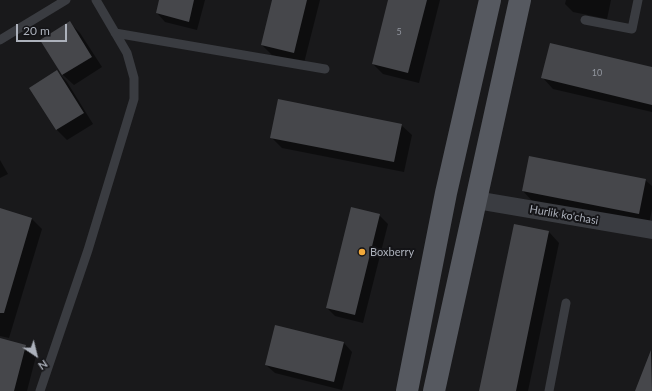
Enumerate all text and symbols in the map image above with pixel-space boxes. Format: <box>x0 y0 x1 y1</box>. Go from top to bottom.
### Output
scale bar <box>18 16 69 42</box>
text: 20 m <box>23 23 50 38</box>
house number: 5 <box>396 27 402 37</box>
house number: 10 <box>592 68 602 78</box>
street label: Hurlik ko'chasi <box>529 202 599 228</box>
place label: Boxberry <box>370 245 414 259</box>
marker: Boxberry <box>357 247 367 257</box>
north arrow <box>16 335 56 375</box>
text: N <box>36 357 50 373</box>

